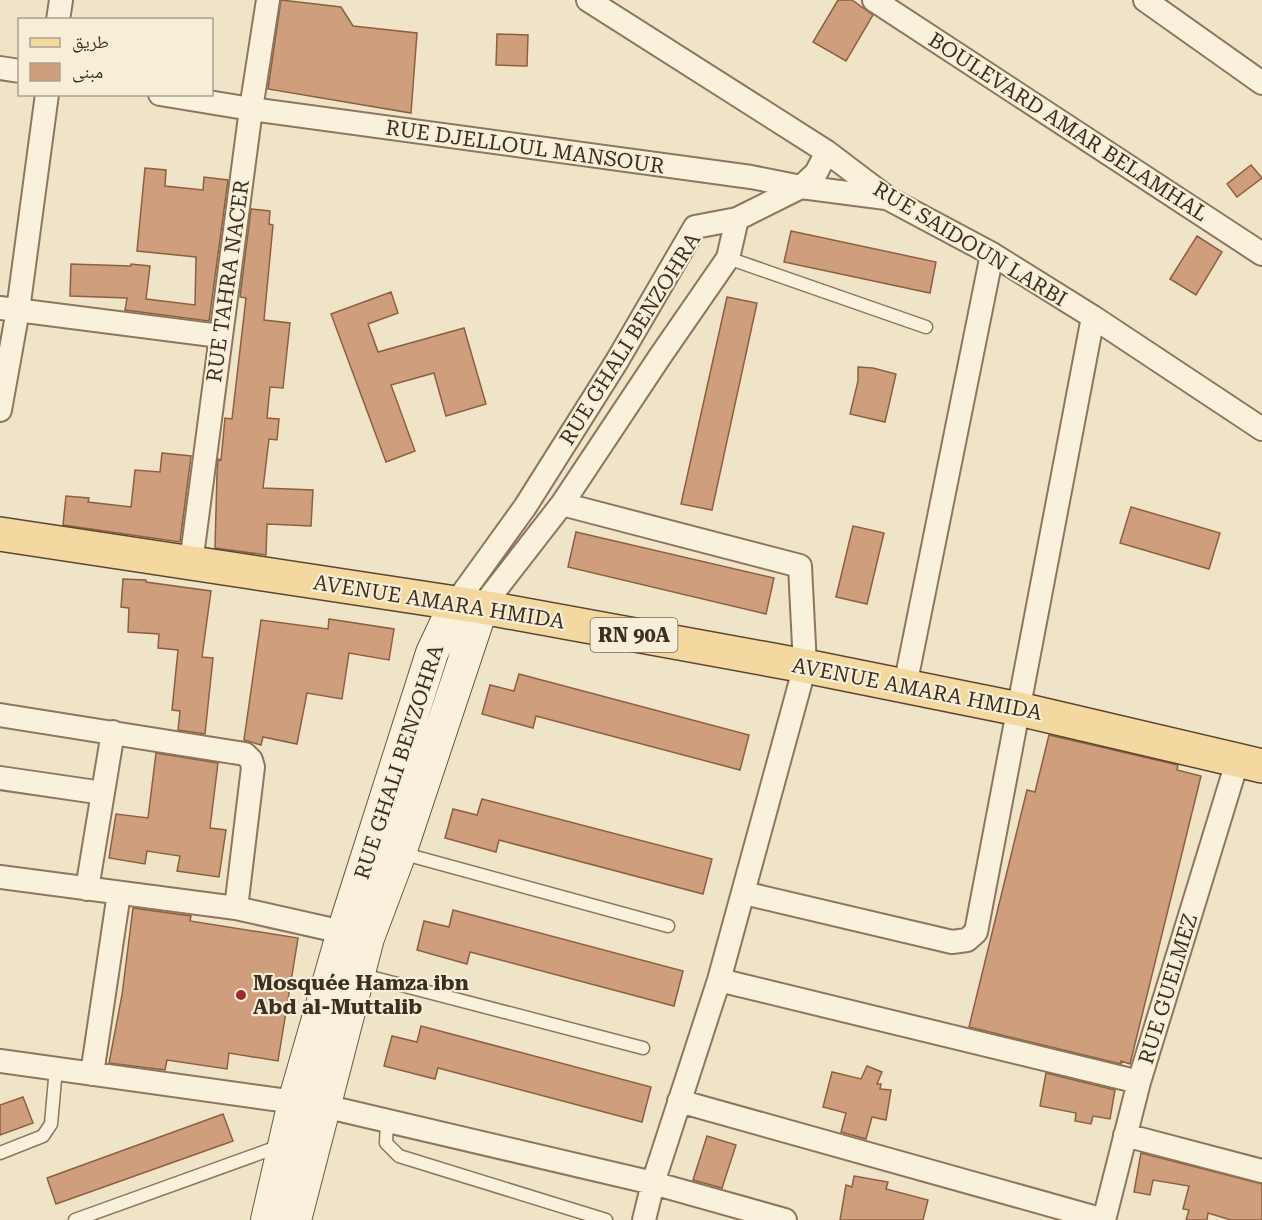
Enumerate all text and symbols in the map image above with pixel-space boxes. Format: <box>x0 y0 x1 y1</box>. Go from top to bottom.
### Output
legend <box>18 18 213 96</box>
street label: BOULEVARD AMAR BELAMHAL <box>924 28 1212 226</box>
text: طريق <box>72 31 109 53</box>
text: مبنى <box>72 61 103 83</box>
street label: RUE DJELLOUL MANSOUR <box>384 116 666 179</box>
street label: RUE SAIDOUN LARBI <box>869 177 1071 311</box>
street label: RUE TAHRA NACER <box>202 178 254 384</box>
street label: RUE GHALI BENZOHRA <box>555 228 705 449</box>
street label: AVENUE AMARA HMIDA <box>312 570 567 634</box>
road number: RN 90A <box>590 618 678 652</box>
street label: RUE GHALI BENZOHRA <box>350 641 448 882</box>
street label: AVENUE AMARA HMIDA <box>790 653 1044 725</box>
street label: RUE GUELMEZ <box>1134 911 1202 1067</box>
place label: Mosquée Hamza ibn Abd al-Muttalib <box>253 971 469 1019</box>
marker: Mosquée Hamza ibn Abd al-Muttalib <box>234 988 248 1002</box>

